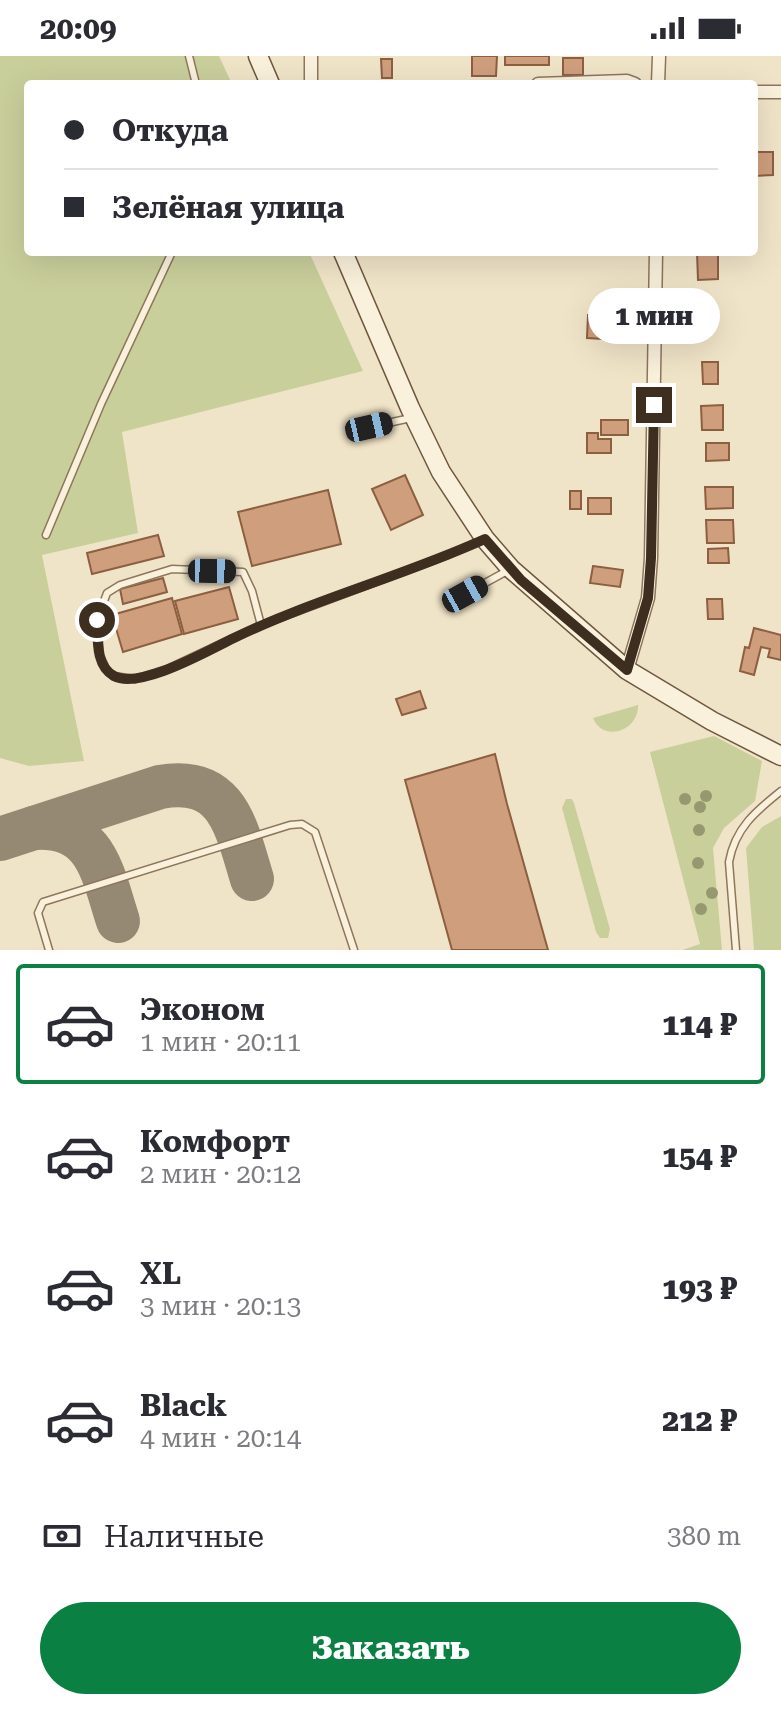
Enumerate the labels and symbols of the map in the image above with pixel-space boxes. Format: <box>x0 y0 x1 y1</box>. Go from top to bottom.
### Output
callout: 1 мин <box>588 289 720 345</box>
route end <box>636 387 672 423</box>
car <box>343 410 395 444</box>
car <box>188 559 236 583</box>
car <box>438 572 492 616</box>
route start <box>79 602 115 638</box>

